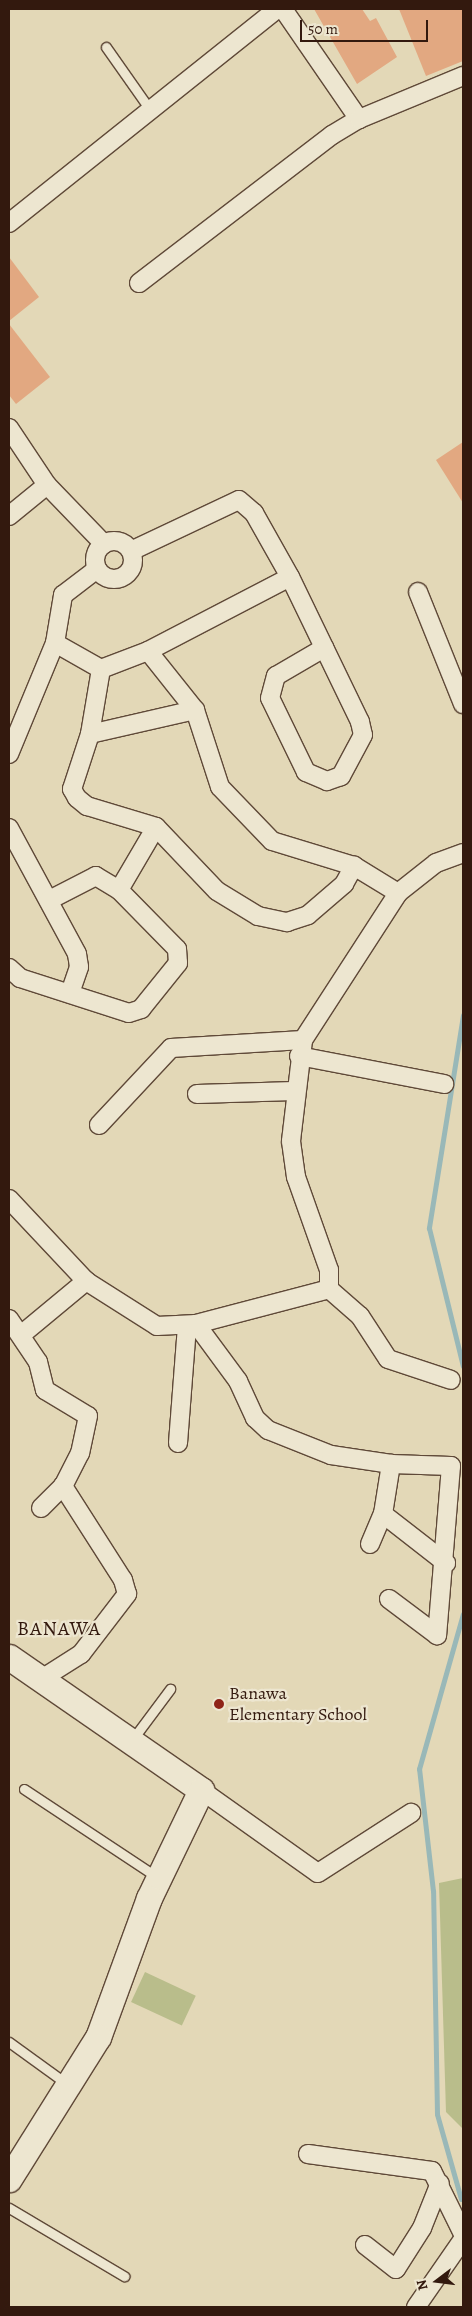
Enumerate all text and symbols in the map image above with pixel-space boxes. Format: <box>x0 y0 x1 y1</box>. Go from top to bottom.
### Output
scale bar <box>302 10 430 42</box>
text: 50 m <box>308 19 338 39</box>
district label: BANAWA <box>16 1616 102 1640</box>
place label: Banawa Elementary School <box>229 1683 367 1726</box>
marker: Banawa Elementary School <box>213 1698 225 1710</box>
north arrow <box>412 2256 462 2306</box>
text: N <box>412 2278 433 2292</box>

